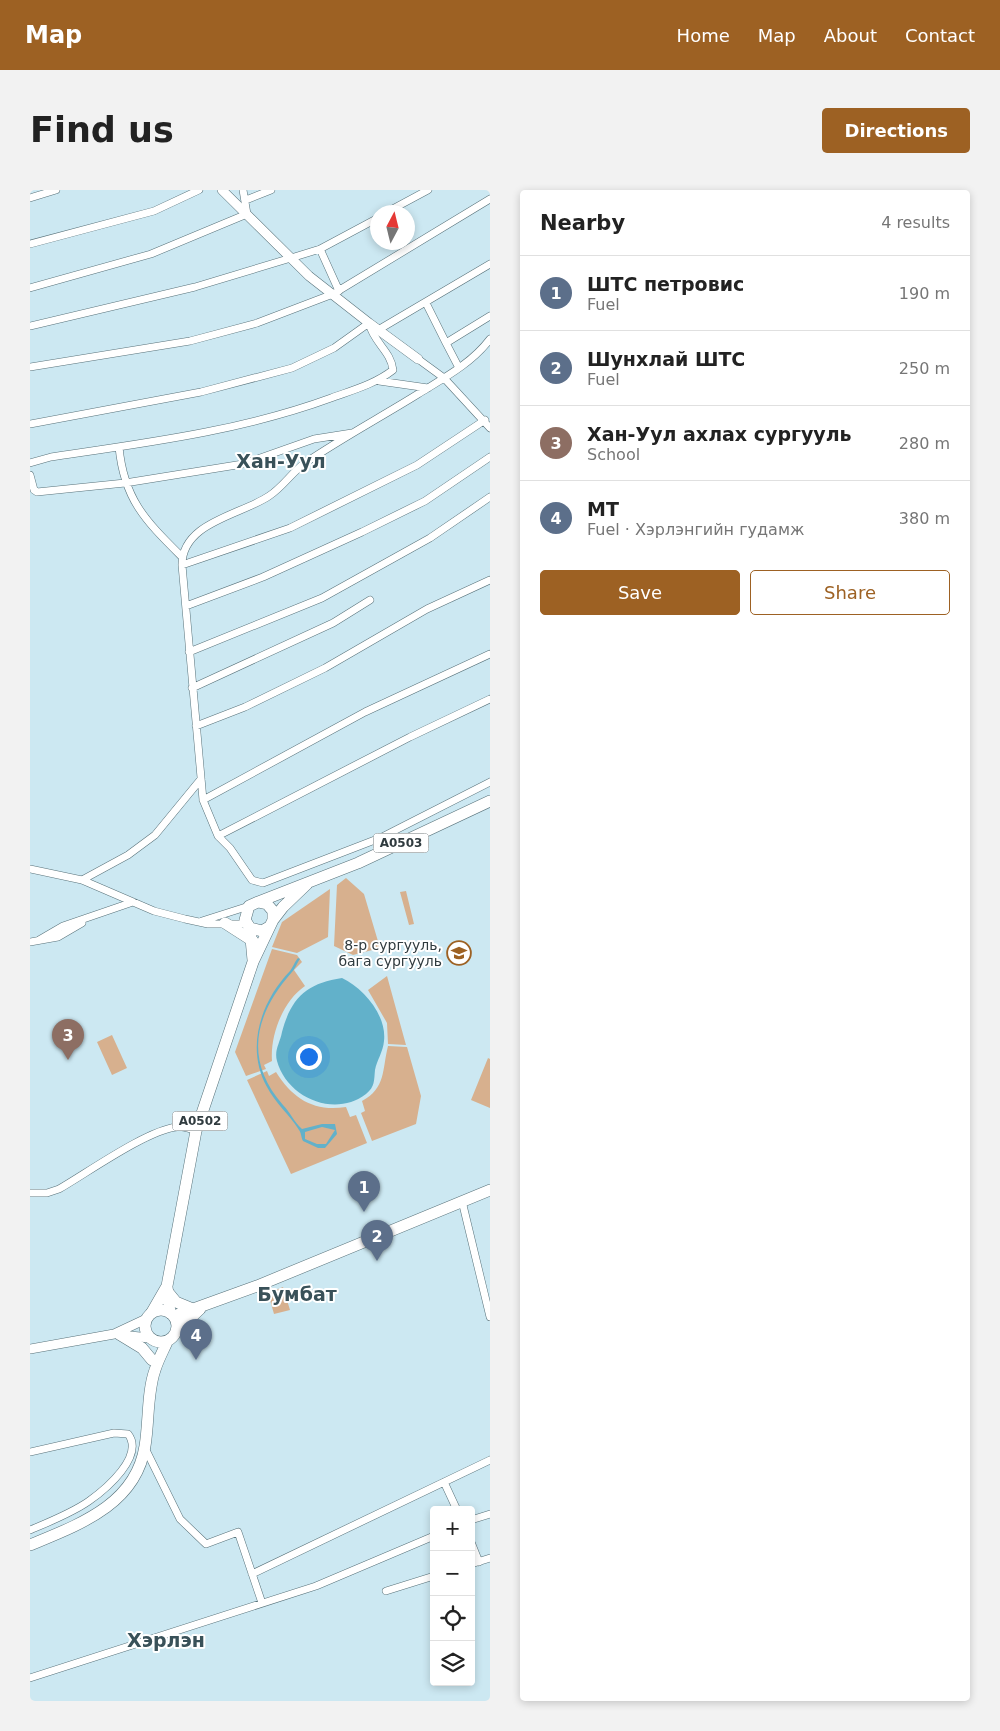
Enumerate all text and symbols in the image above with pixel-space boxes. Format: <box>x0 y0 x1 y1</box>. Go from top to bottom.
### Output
text: Map <box>25 21 82 49</box>
text: Home <box>677 25 730 46</box>
text: Map <box>758 25 796 46</box>
text: About <box>824 25 877 46</box>
text: Contact <box>905 25 975 46</box>
button: Directions <box>822 108 970 153</box>
text: Find us <box>30 110 174 150</box>
north arrow <box>370 205 415 250</box>
text: Nearby <box>540 211 625 235</box>
text: 4 results <box>881 213 950 232</box>
text: ШТС петровис <box>587 273 744 295</box>
text: 1 <box>550 284 562 303</box>
text: 190 m <box>899 284 950 303</box>
text: Fuel <box>587 295 620 314</box>
text: Шунхлай ШТС <box>587 348 745 370</box>
text: 2 <box>550 359 562 378</box>
text: 250 m <box>899 359 950 378</box>
text: Fuel <box>587 370 620 389</box>
text: Хан-Уул ахлах сургууль <box>587 423 852 445</box>
text: 3 <box>550 434 562 453</box>
text: 280 m <box>899 434 950 453</box>
text: School <box>587 445 640 464</box>
district label: Хан-Уул <box>236 450 326 472</box>
text: MT <box>587 498 619 520</box>
text: 4 <box>550 509 562 528</box>
text: 380 m <box>899 509 950 528</box>
text: Fuel · Хэрлэнгийн гудамж <box>587 520 804 539</box>
button: Save <box>540 570 740 615</box>
button: Share <box>750 570 950 615</box>
road number: A0503 <box>374 834 428 852</box>
place label: 8-р сургууль, бага сургууль <box>338 937 442 969</box>
school or university icon: 8-р сургууль, бага сургууль <box>446 940 472 966</box>
pin: 3 <box>52 1019 84 1060</box>
your location <box>296 1044 322 1070</box>
road number: A0502 <box>172 1111 228 1130</box>
pin: 1 <box>348 1171 380 1212</box>
pin: 2 <box>361 1220 393 1261</box>
district label: Бумбат <box>257 1283 337 1305</box>
pin: 4 <box>180 1319 212 1360</box>
map controls <box>430 1506 475 1686</box>
button: + <box>430 1506 475 1551</box>
button: − <box>430 1551 475 1596</box>
button: locate <box>430 1596 475 1641</box>
district label: Хэрлэн <box>127 1629 205 1651</box>
button: layers <box>430 1641 475 1686</box>

